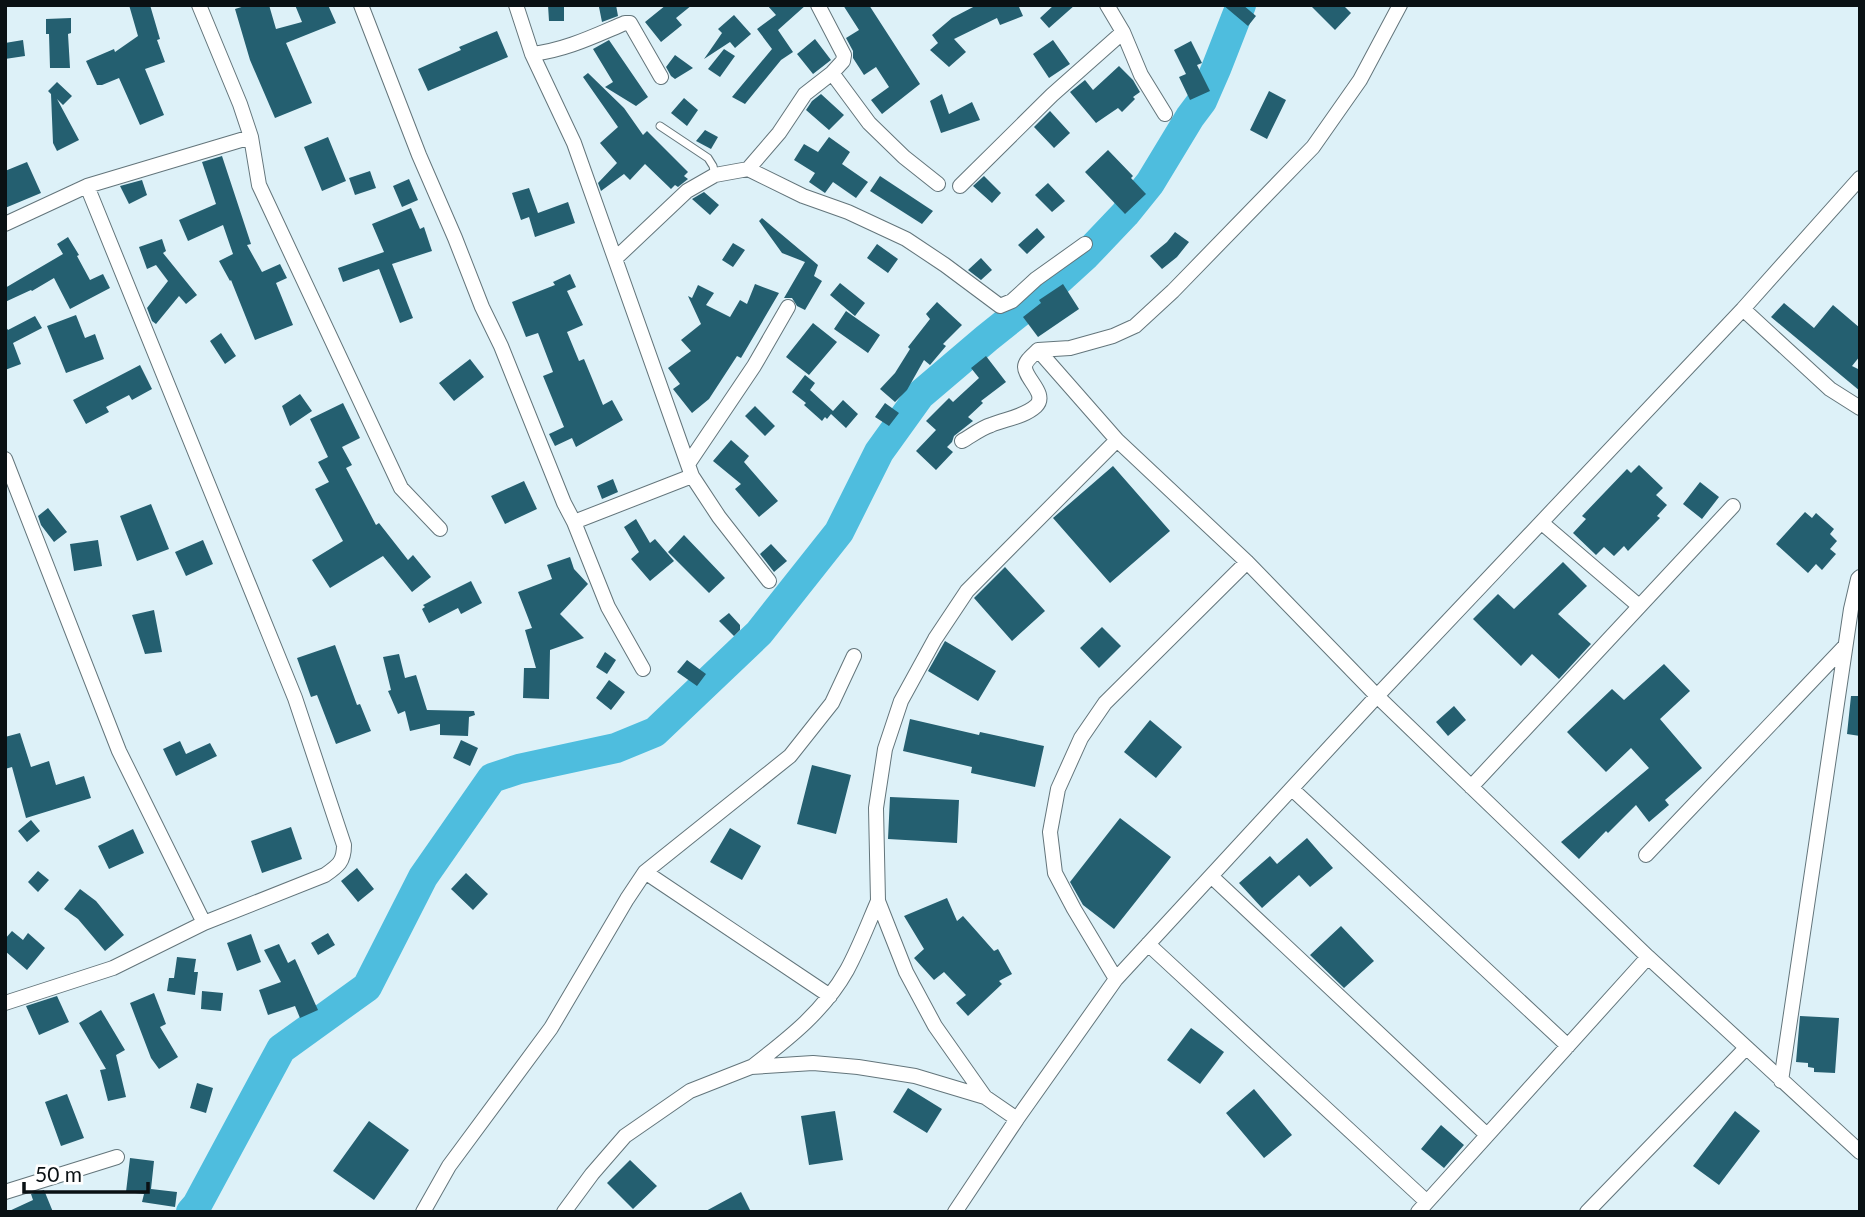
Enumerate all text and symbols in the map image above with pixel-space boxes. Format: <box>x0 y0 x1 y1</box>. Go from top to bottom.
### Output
scale bar <box>24 1150 149 1194</box>
text: 50 m <box>35 1161 82 1186</box>

